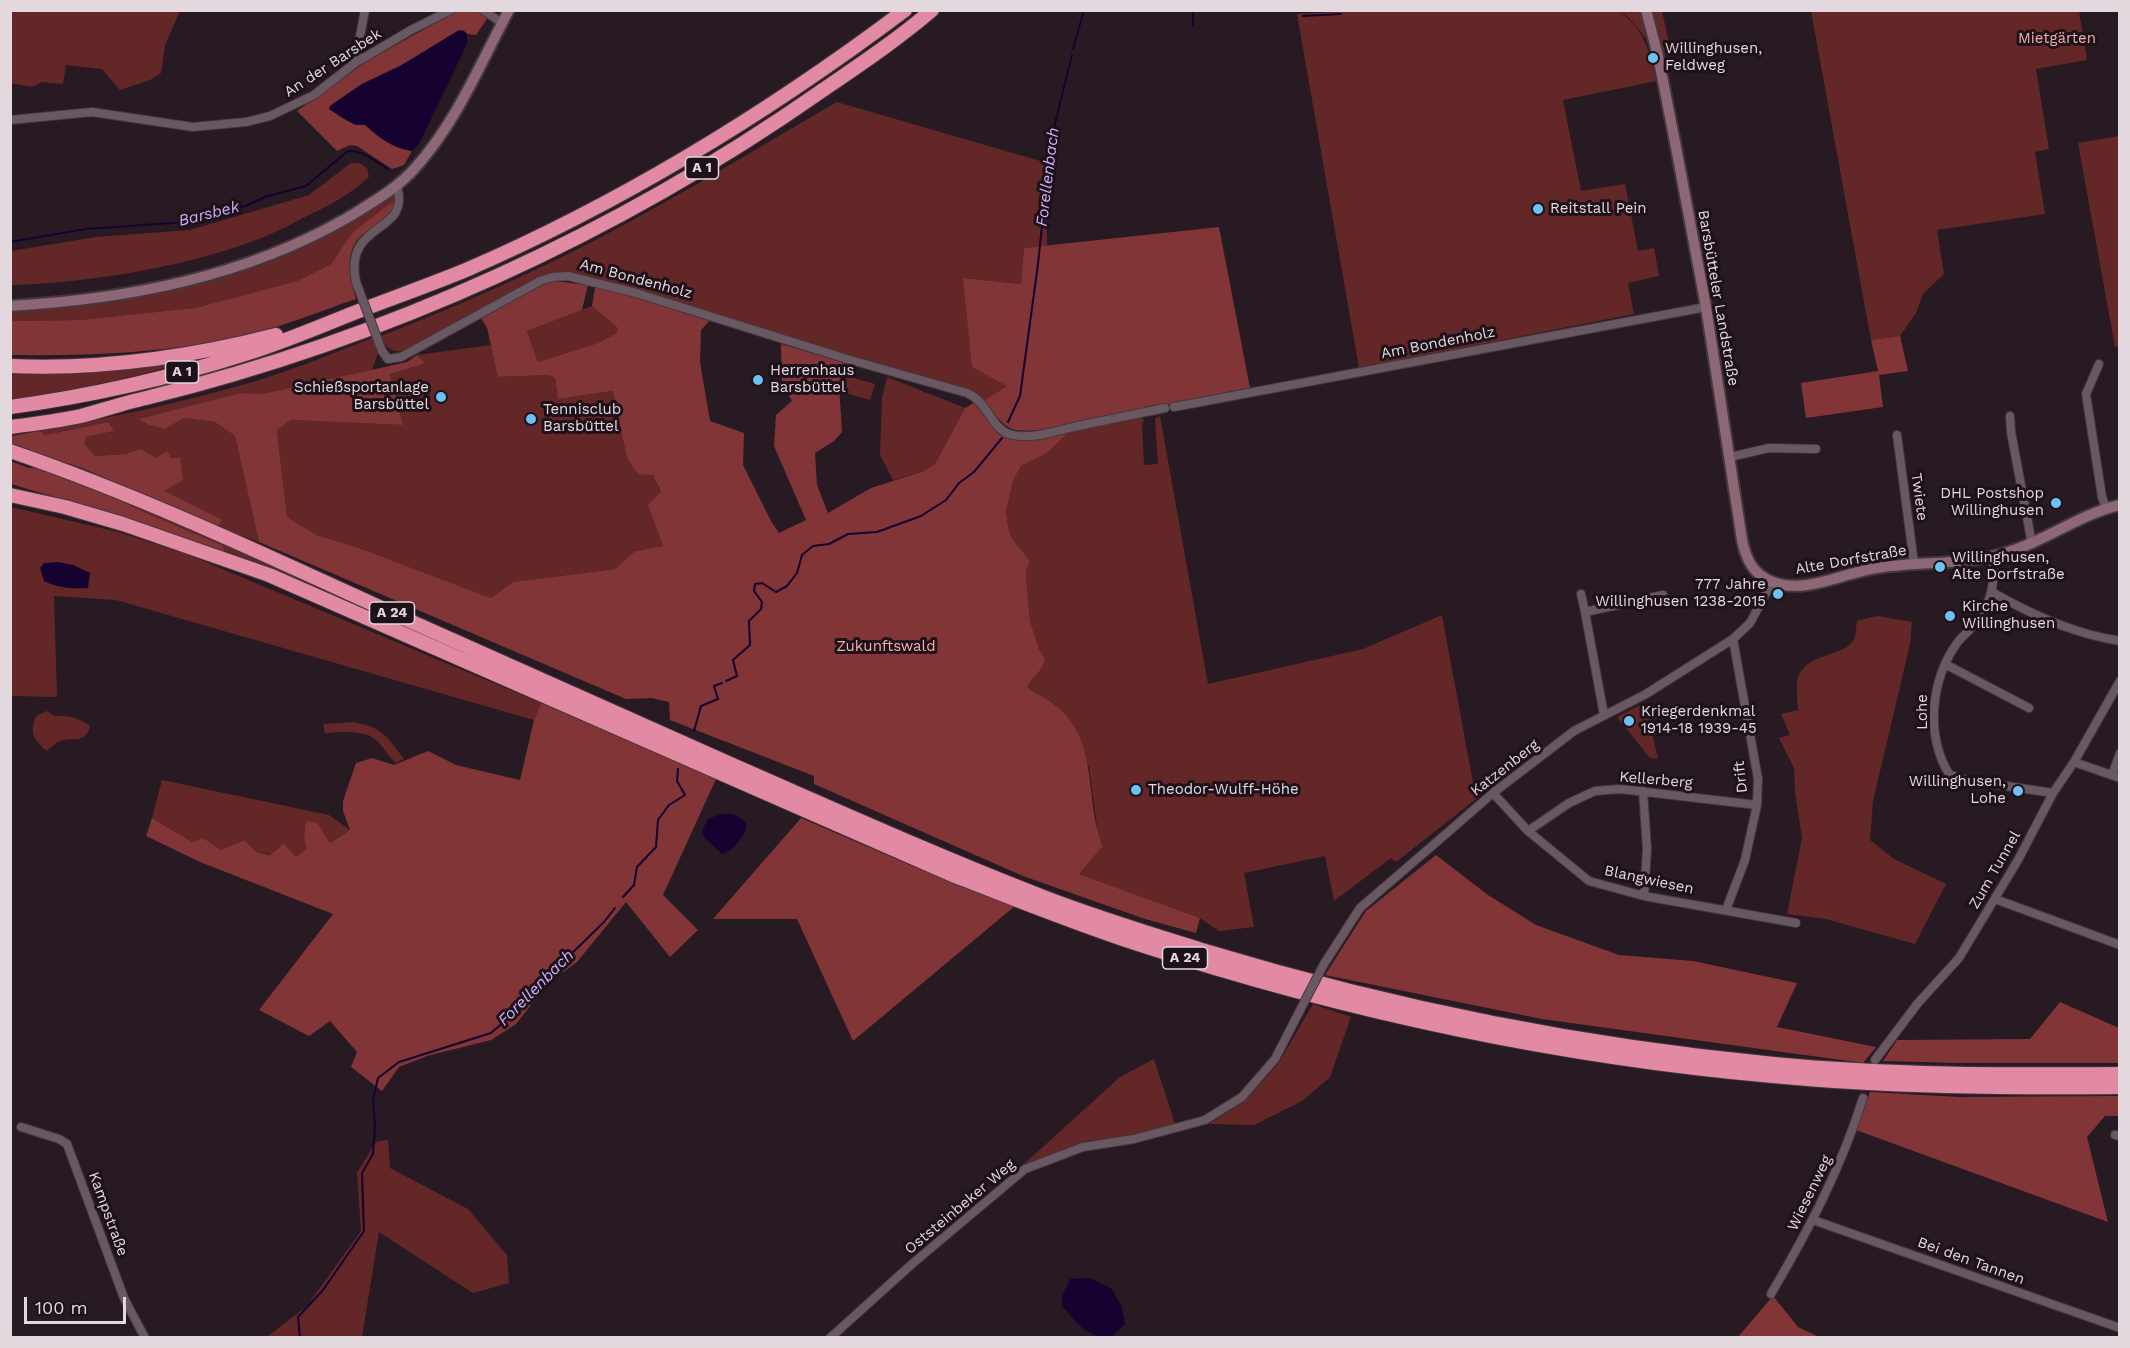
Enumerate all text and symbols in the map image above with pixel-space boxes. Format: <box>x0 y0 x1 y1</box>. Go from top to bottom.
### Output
street label: An der Barsbek <box>281 25 385 101</box>
park label: Mietgärten <box>2018 30 2096 48</box>
place label: Willinghusen, Feldweg <box>1665 40 1762 75</box>
marker: Willinghusen, Feldweg <box>1646 51 1660 65</box>
water label: Forellenbach <box>1032 127 1064 227</box>
road number: A 1 <box>686 157 718 179</box>
water label: Barsbek <box>177 197 241 231</box>
place label: Reitstall Pein <box>1550 200 1647 218</box>
marker: Reitstall Pein <box>1531 202 1545 216</box>
street label: Barsbütteler Landstraße <box>1694 209 1742 387</box>
street label: Am Bondenholz <box>578 255 694 303</box>
street label: Am Bondenholz <box>1380 323 1496 363</box>
road number: A 1 <box>166 361 198 383</box>
place label: Herrenhaus Barsbüttel <box>770 362 854 397</box>
marker: Herrenhaus Barsbüttel <box>751 373 765 387</box>
place label: Schießsportanlage Barsbüttel <box>294 379 429 414</box>
marker: Schießsportanlage Barsbüttel <box>434 390 448 404</box>
place label: Tennisclub Barsbüttel <box>543 401 621 436</box>
marker: Tennisclub Barsbüttel <box>524 412 538 426</box>
street label: Twiete <box>1907 472 1931 522</box>
place label: DHL Postshop Willinghusen <box>1940 485 2044 520</box>
marker: DHL Postshop Willinghusen <box>2049 496 2063 510</box>
street label: Alte Dorfstraße <box>1794 541 1908 579</box>
place label: Willinghusen, Alte Dorfstraße <box>1952 549 2065 584</box>
marker: Willinghusen, Alte Dorfstraße <box>1933 560 1947 574</box>
place label: 777 Jahre Willinghusen 1238-2015 <box>1595 576 1766 611</box>
marker: 777 Jahre Willinghusen 1238-2015 <box>1771 587 1785 601</box>
place label: Kirche Willinghusen <box>1962 598 2055 633</box>
road number: A 24 <box>370 602 414 624</box>
marker: Kirche Willinghusen <box>1943 609 1957 623</box>
park label: Zukunftswald <box>836 638 936 656</box>
street label: Lohe <box>1914 694 1932 730</box>
place label: Kriegerdenkmal 1914-18 1939-45 <box>1641 703 1757 738</box>
marker: Kriegerdenkmal 1914-18 1939-45 <box>1622 714 1636 728</box>
street label: Katzenberg <box>1467 736 1543 800</box>
street label: Drift <box>1730 760 1752 794</box>
street label: Kellerberg <box>1619 768 1693 792</box>
place label: Willinghusen, Lohe <box>1909 773 2006 808</box>
place label: Theodor-Wulff-Höhe <box>1148 781 1299 799</box>
marker: Theodor-Wulff-Höhe <box>1129 783 1143 797</box>
marker: Willinghusen, Lohe <box>2011 784 2025 798</box>
street label: Zum Tunnel <box>1965 828 2025 912</box>
street label: Blangwiesen <box>1603 862 1695 898</box>
water label: Forellenbach <box>494 946 578 1030</box>
road number: A 24 <box>1162 947 1208 969</box>
street label: Wiesenweg <box>1784 1152 1836 1234</box>
street label: Oststeinbeker Weg <box>901 1156 1019 1258</box>
street label: Kampstraße <box>84 1169 132 1259</box>
street label: Bei den Tannen <box>1915 1233 2027 1289</box>
scale bar <box>27 1285 129 1323</box>
text: 100 m <box>35 1297 88 1318</box>

